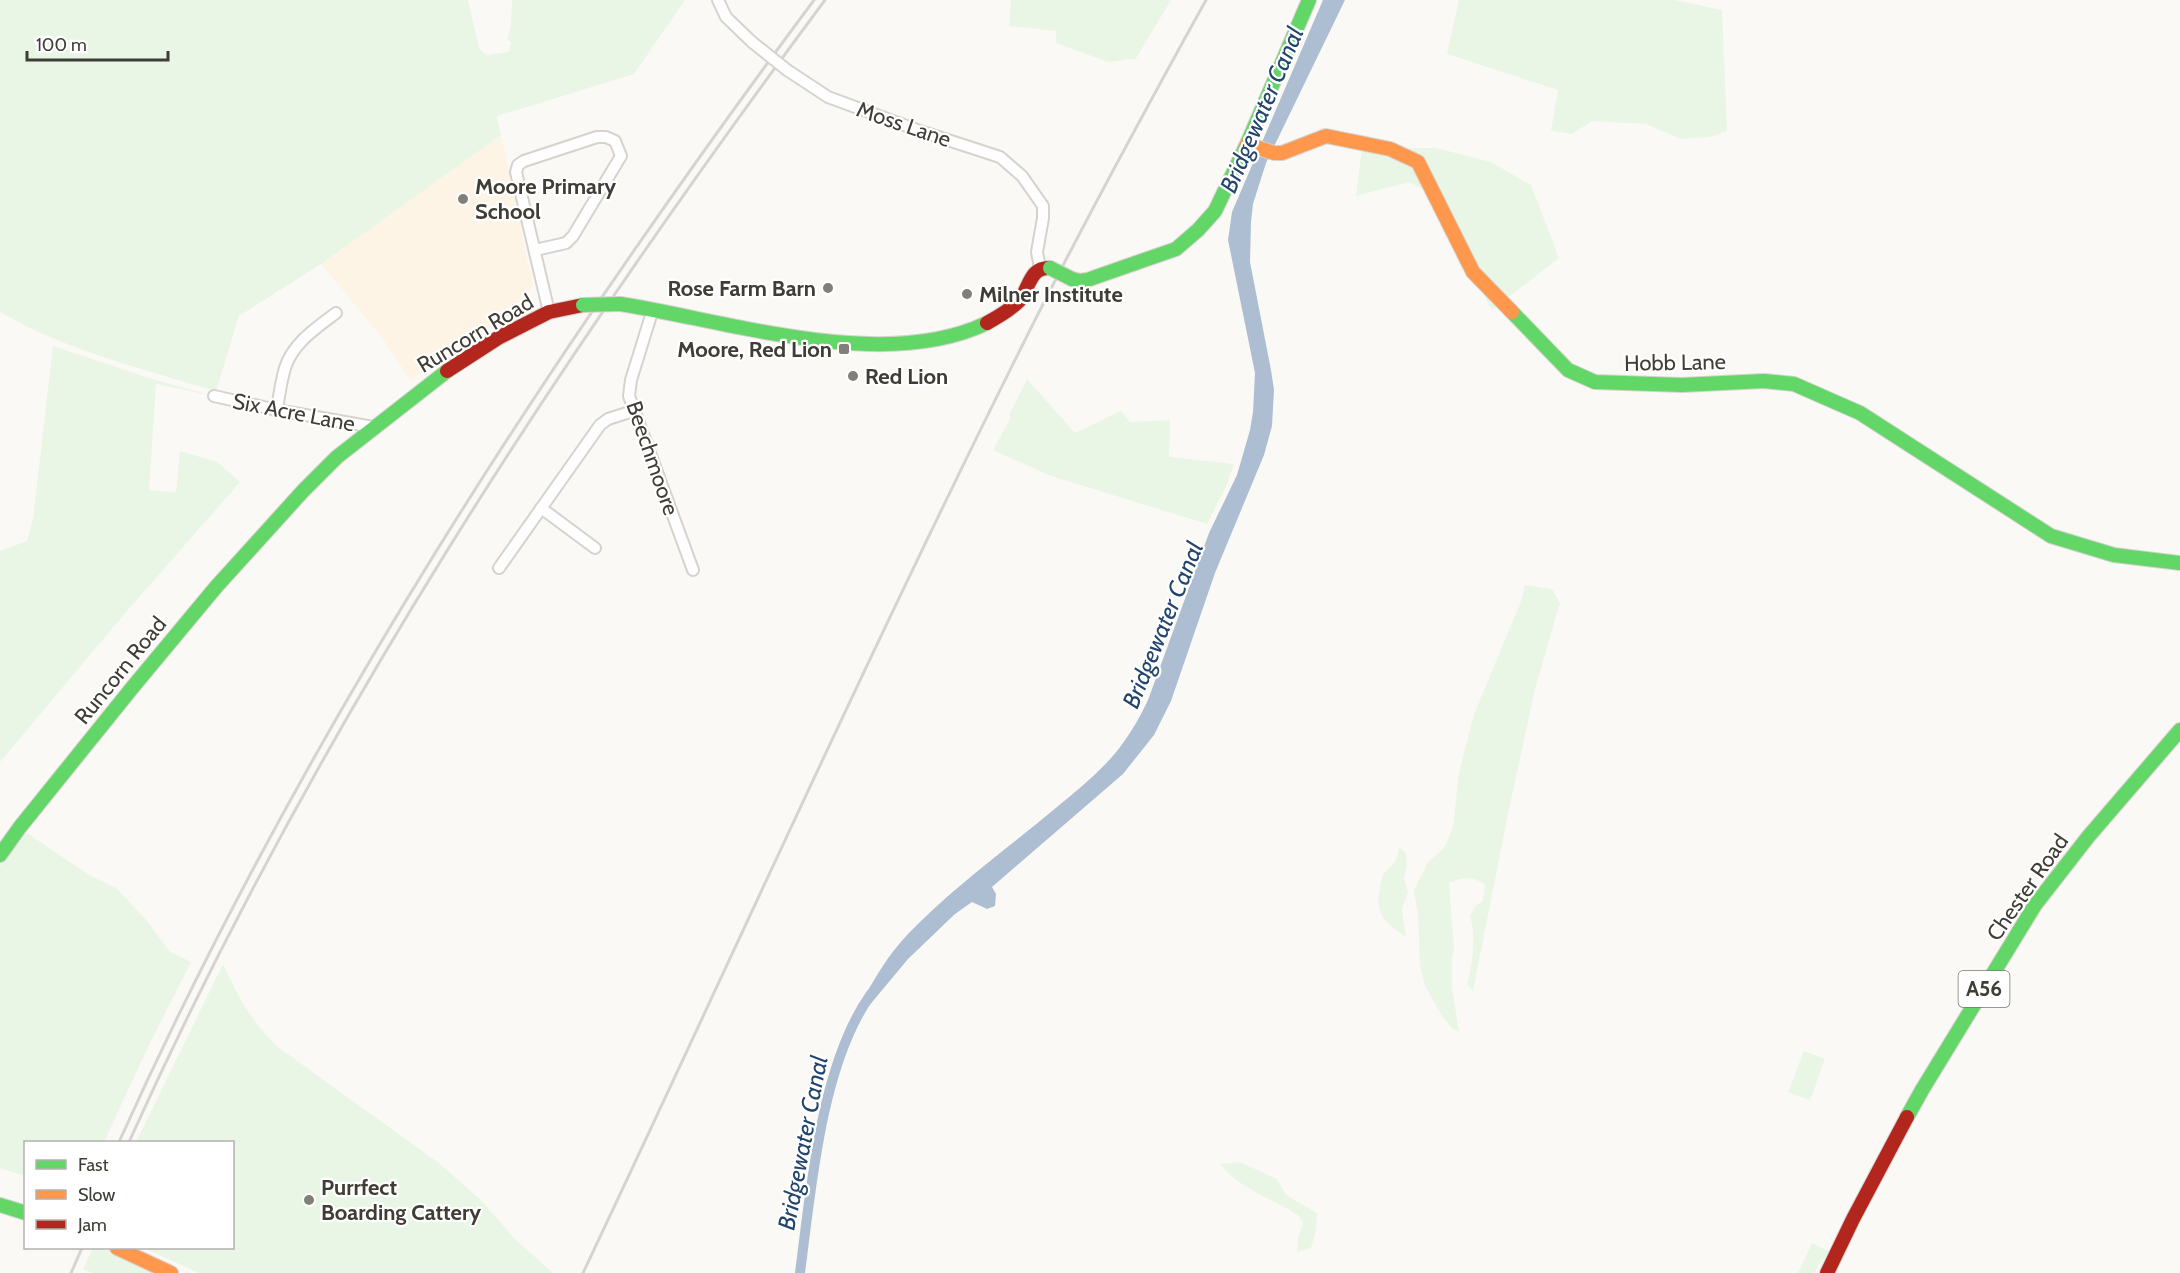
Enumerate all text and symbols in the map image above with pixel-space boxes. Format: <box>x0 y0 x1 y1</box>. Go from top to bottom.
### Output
water label: Bridgewater Canal <box>1214 22 1310 197</box>
scale bar <box>27 24 168 62</box>
text: 100 m <box>36 34 87 56</box>
street label: Moss Lane <box>853 96 955 153</box>
place label: Moore Primary School <box>475 173 616 225</box>
marker: Moore Primary School <box>456 192 470 206</box>
place label: Rose Farm Barn <box>667 275 816 302</box>
marker: Rose Farm Barn <box>821 281 835 295</box>
place label: Milner Institute <box>979 281 1123 308</box>
marker: Milner Institute <box>960 287 974 301</box>
street label: Runcorn Road <box>412 288 538 379</box>
place label: Moore, Red Lion <box>677 336 832 363</box>
marker: Moore, Red Lion <box>837 342 851 356</box>
street label: Hobb Lane <box>1624 348 1726 377</box>
place label: Red Lion <box>865 363 948 390</box>
marker: Red Lion <box>846 369 860 383</box>
street label: Six Acre Lane <box>230 387 357 438</box>
street label: Beechmoore <box>620 398 685 519</box>
water label: Bridgewater Canal <box>1116 537 1209 712</box>
street label: Runcorn Road <box>69 611 172 730</box>
street label: Chester Road <box>1981 829 2074 946</box>
road number: A56 <box>1958 971 2010 1007</box>
water label: Bridgewater Canal <box>771 1053 834 1233</box>
legend <box>24 1141 234 1249</box>
text: Fast <box>78 1154 109 1176</box>
place label: Purrfect Boarding Cattery <box>321 1174 481 1226</box>
text: Slow <box>78 1184 115 1206</box>
marker: Purrfect Boarding Cattery <box>302 1193 316 1207</box>
text: Jam <box>77 1214 107 1236</box>

